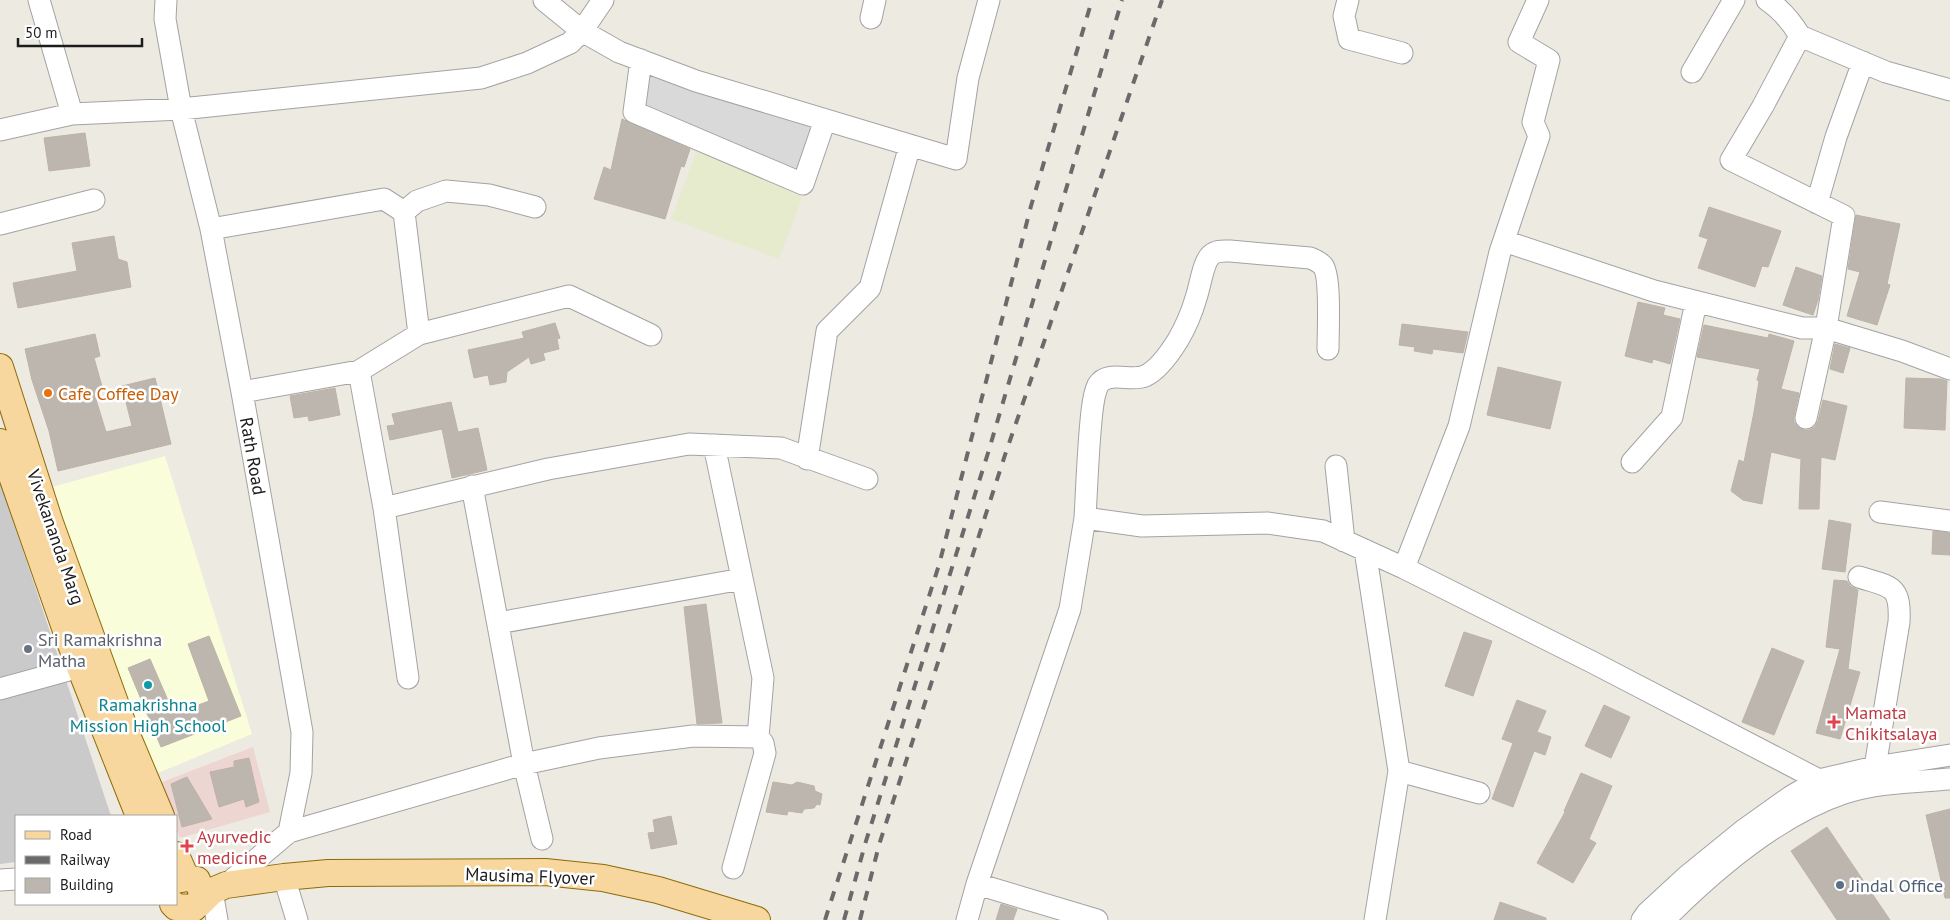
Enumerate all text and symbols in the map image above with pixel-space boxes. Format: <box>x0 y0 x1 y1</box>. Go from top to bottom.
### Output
scale bar <box>18 15 141 47</box>
text: 50 m <box>25 23 58 42</box>
place label: Cafe Coffee Day <box>58 382 179 405</box>
marker: Cafe Coffee Day <box>42 387 54 399</box>
street label: Rath Road <box>235 415 271 497</box>
street label: Vivekananda Marg <box>22 466 90 608</box>
place label: Sri Ramakrishna Matha <box>38 628 162 672</box>
marker: Sri Ramakrishna Matha <box>22 643 34 655</box>
marker: Ramakrishna Mission High School <box>142 679 154 691</box>
place label: Ramakrishna Mission High School <box>70 693 227 737</box>
place label: Mamata Chikitsalaya <box>1845 701 1938 745</box>
marker: Mamata Chikitsalaya <box>1827 715 1841 729</box>
legend <box>15 815 178 905</box>
text: Road <box>60 825 92 844</box>
place label: Ayurvedic medicine <box>197 825 271 869</box>
marker: Ayurvedic medicine <box>181 840 193 852</box>
text: Railway <box>60 850 110 869</box>
street label: Mausima Flyover <box>465 862 595 890</box>
place label: Jindal Office <box>1849 874 1943 897</box>
text: Building <box>60 875 114 894</box>
marker: Jindal Office <box>1834 879 1846 891</box>

